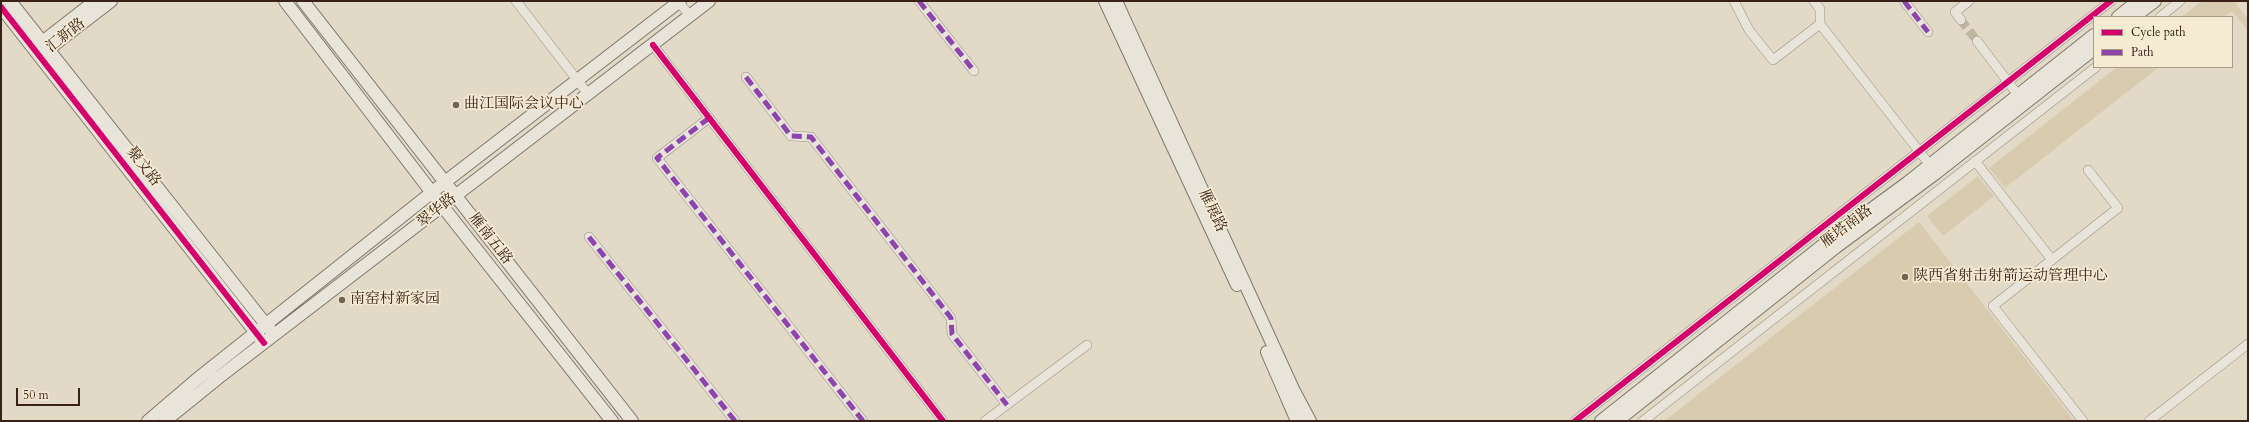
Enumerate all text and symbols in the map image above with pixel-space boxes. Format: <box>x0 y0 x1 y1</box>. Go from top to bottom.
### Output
street label: 汇新路 <box>43 15 89 57</box>
legend <box>2093 16 2233 68</box>
text: Cycle path <box>2131 24 2186 40</box>
text: Path <box>2131 44 2154 60</box>
place label: 曲江国际会议中心 <box>464 96 584 114</box>
marker: 曲江国际会议中心 <box>451 100 461 110</box>
street label: 聚文路 <box>122 144 164 190</box>
street label: 雁展路 <box>1194 187 1230 235</box>
street label: 翠华路 <box>414 190 460 232</box>
street label: 雁塔南路 <box>1818 202 1876 252</box>
street label: 雁南五路 <box>464 210 516 268</box>
place label: 陕西省射击射箭运动管理中心 <box>1913 268 2108 286</box>
marker: 陕西省射击射箭运动管理中心 <box>1900 272 1910 282</box>
place label: 南窑村新家园 <box>350 291 440 309</box>
marker: 南窑村新家园 <box>337 295 347 305</box>
scale bar <box>18 380 82 406</box>
text: 50 m <box>23 387 49 403</box>

